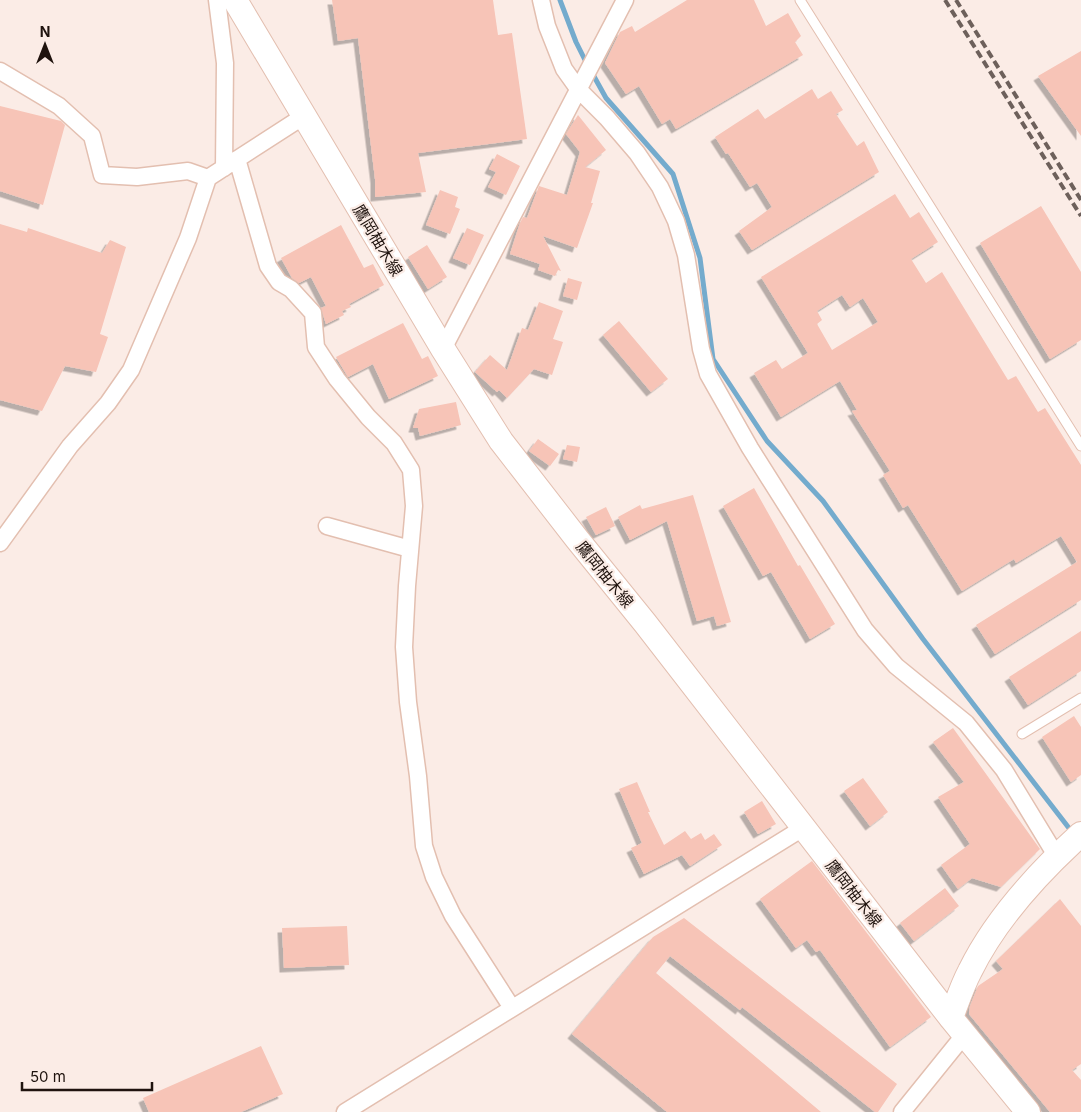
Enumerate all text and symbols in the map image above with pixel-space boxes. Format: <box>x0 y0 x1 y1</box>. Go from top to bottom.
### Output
north arrow <box>20 20 70 70</box>
text: N <box>40 23 50 40</box>
street label: 鷹岡柚木線 <box>349 201 407 279</box>
street label: 鷹岡柚木線 <box>572 537 638 611</box>
street label: 鷹岡柚木線 <box>821 855 887 931</box>
scale bar <box>22 1060 152 1092</box>
text: 50 m <box>30 1067 66 1086</box>

